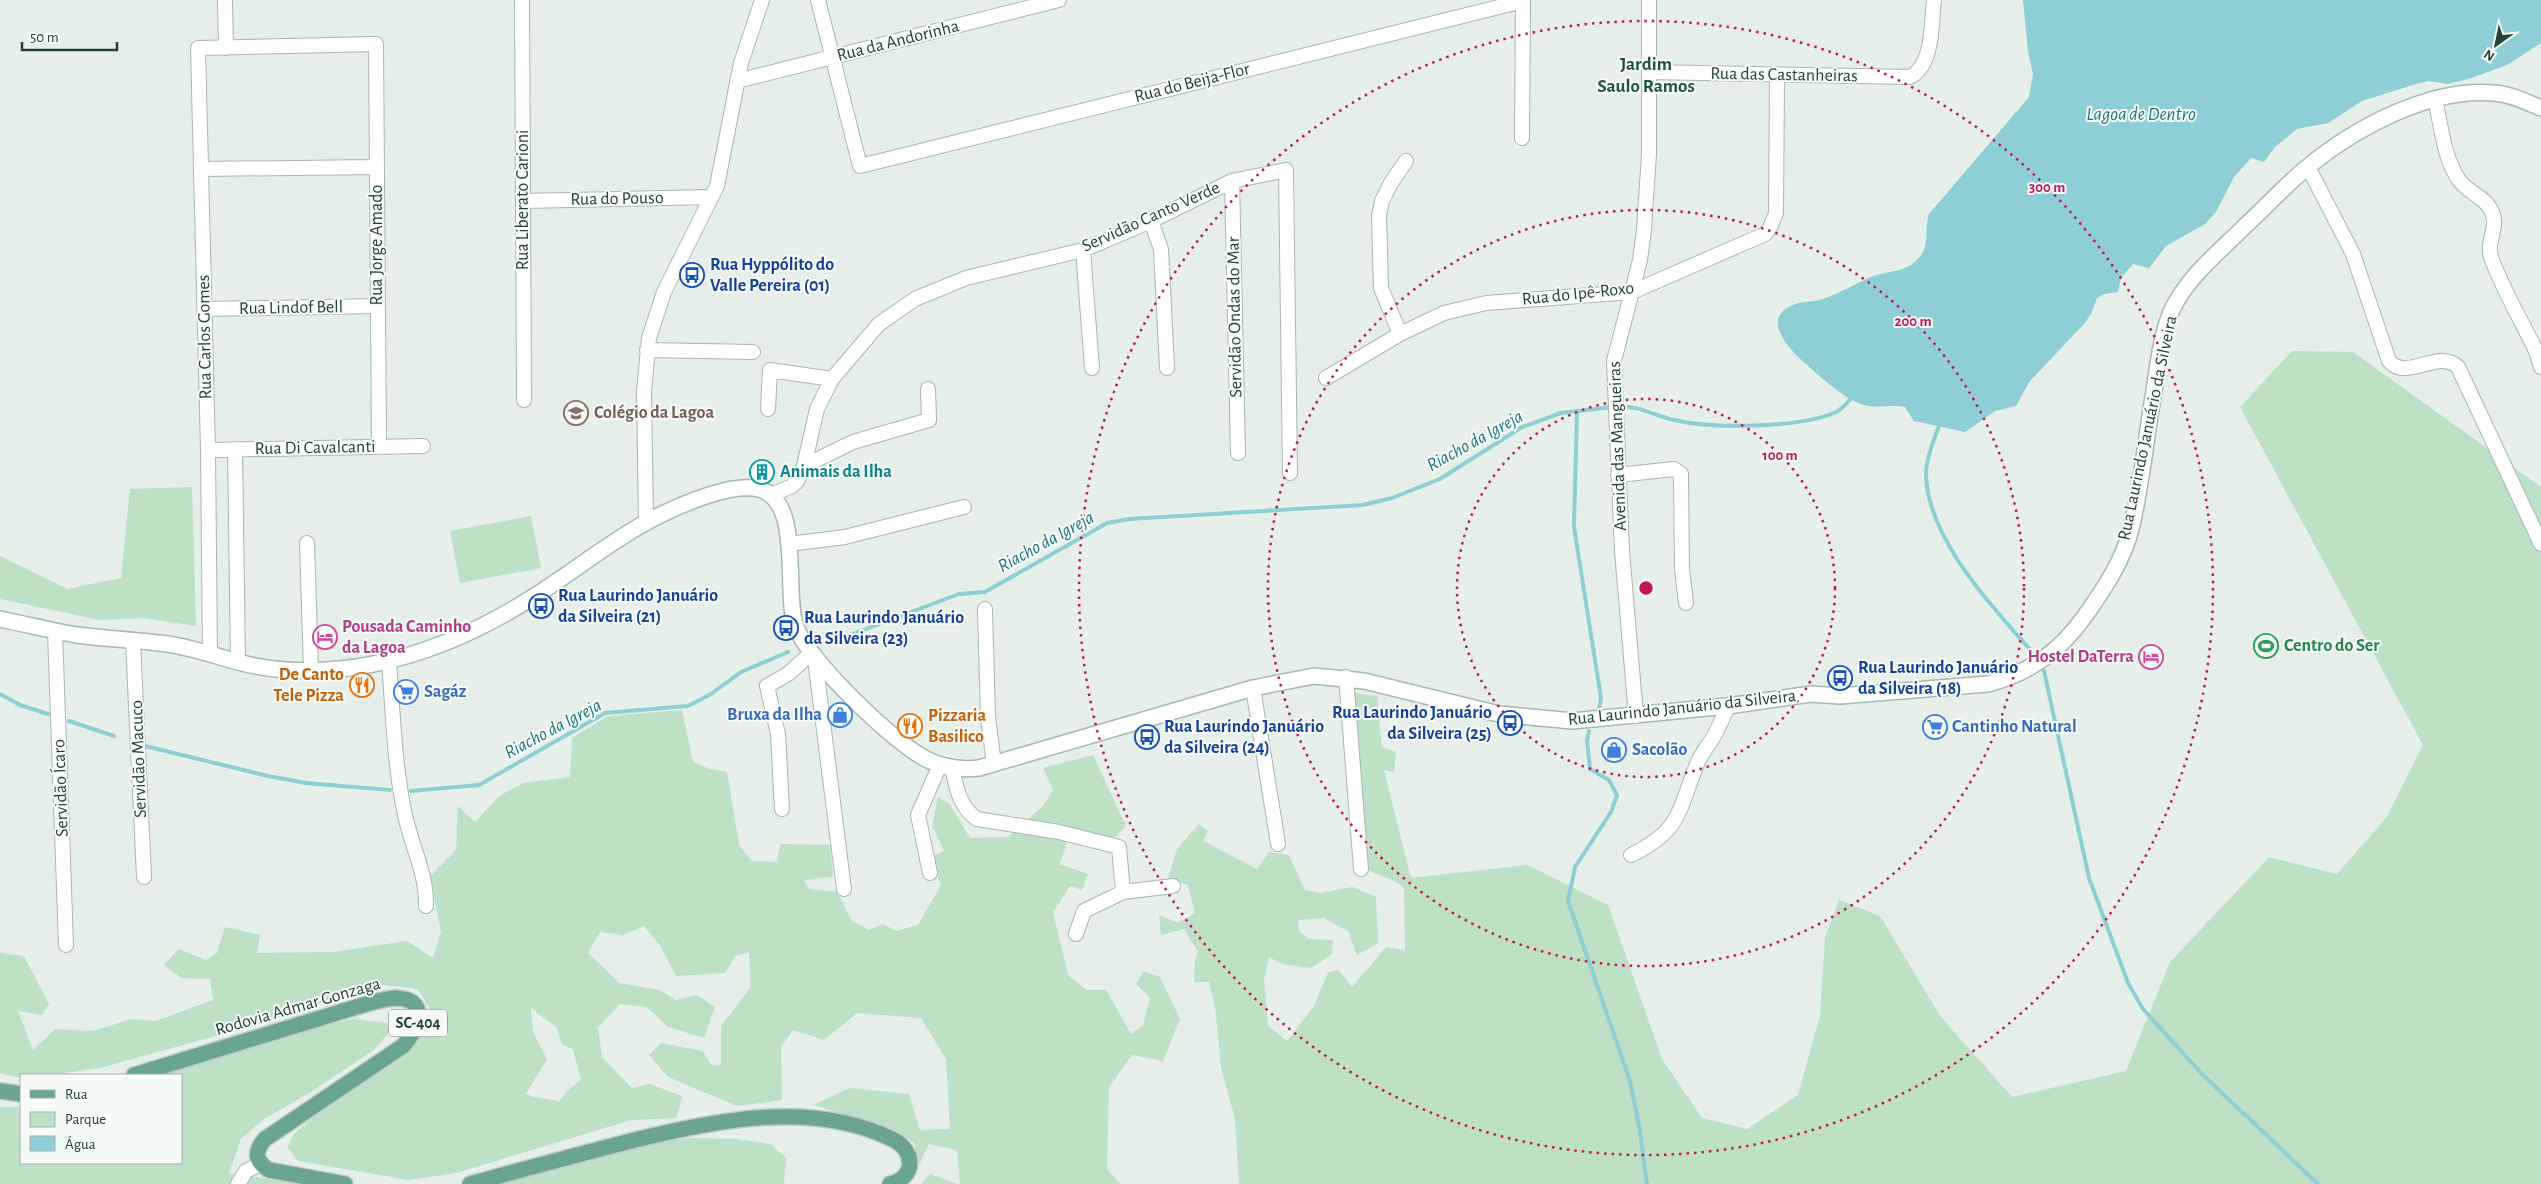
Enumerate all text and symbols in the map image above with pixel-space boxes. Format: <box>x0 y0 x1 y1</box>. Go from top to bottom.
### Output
street label: Rua da Andorinha <box>835 17 961 65</box>
scale bar <box>22 20 118 52</box>
north arrow <box>2471 20 2521 70</box>
text: 50 m <box>30 30 59 45</box>
text: N <box>2482 47 2497 64</box>
district label: Jardim Saulo Ramos <box>1597 55 1695 96</box>
street label: Rua do Beija-Flor <box>1132 60 1252 106</box>
street label: Rua das Castanheiras <box>1710 65 1858 85</box>
water label: Lagoa de Dentro <box>2086 105 2196 124</box>
street label: Rua Liberato Carioni <box>514 130 532 270</box>
street label: Servidão Canto Verde <box>1079 178 1223 256</box>
text: 300 m <box>2029 180 2065 195</box>
street label: Rua Jorge Amado <box>368 184 386 305</box>
street label: Rua do Pouso <box>570 189 664 209</box>
street label: Servidão Ondas do Mar <box>1225 236 1245 398</box>
place label: Rua Hyppólito do Valle Pereira (01) <box>710 256 834 295</box>
bus stop icon: Rua Hyppólito do Valle Pereira (01) <box>679 262 705 288</box>
street label: Rua Carlos Gomes <box>195 274 215 400</box>
street label: Rua do Ipê-Roxo <box>1521 279 1635 309</box>
street label: Rua Lindof Bell <box>239 298 343 318</box>
text: 200 m <box>1894 314 1932 329</box>
street label: Rua Laurindo Januário da Silveira <box>2115 314 2181 542</box>
street label: Avenida das Mangueiras <box>1606 361 1630 531</box>
school or university icon: Colégio da Lagoa <box>563 400 589 426</box>
place label: Colégio da Lagoa <box>594 404 714 422</box>
water label: Riacho da Igreja <box>1424 407 1526 475</box>
street label: Rua Di Cavalcanti <box>254 438 376 458</box>
text: 100 m <box>1762 448 1798 463</box>
building icon: Animais da Ilha <box>749 459 775 485</box>
place label: Animais da Ilha <box>780 463 892 481</box>
water label: Riacho da Igreja <box>995 508 1097 576</box>
centre of rings <box>1637 579 1655 597</box>
place label: Rua Laurindo Januário da Silveira (21) <box>558 587 718 626</box>
bus stop icon: Rua Laurindo Januário da Silveira (21) <box>528 593 554 619</box>
place label: Rua Laurindo Januário da Silveira (23) <box>804 609 964 648</box>
bus stop icon: Rua Laurindo Januário da Silveira (23) <box>773 615 799 641</box>
place label: Pousada Caminho da Lagoa <box>342 618 471 657</box>
hotel icon: Pousada Caminho da Lagoa <box>312 624 338 650</box>
sports icon: Centro do Ser <box>2253 633 2279 659</box>
place label: Centro do Ser <box>2284 637 2380 655</box>
hotel icon: Hostel DaTerra <box>2138 644 2164 670</box>
place label: Hostel DaTerra <box>2028 648 2134 666</box>
place label: Rua Laurindo Januário da Silveira (18) <box>1858 659 2018 698</box>
bus stop icon: Rua Laurindo Januário da Silveira (18) <box>1827 665 1853 691</box>
place label: De Canto Tele Pizza <box>273 666 344 705</box>
restaurant icon: De Canto Tele Pizza <box>349 672 375 698</box>
supermarket icon: Sagáz <box>393 679 419 705</box>
place label: Sagáz <box>424 683 467 701</box>
street label: Rua Laurindo Januário da Silveira <box>1567 687 1797 729</box>
water label: Riacho da Igreja <box>501 696 605 762</box>
street label: Servidão Macuco <box>128 700 150 818</box>
shop icon: Bruxa da Ilha <box>827 702 853 728</box>
place label: Rua Laurindo Januário da Silveira (25) <box>1332 704 1492 743</box>
place label: Bruxa da Ilha <box>727 706 822 724</box>
place label: Pizzaria Basilico <box>928 707 986 746</box>
bus stop icon: Rua Laurindo Januário da Silveira (25) <box>1497 710 1523 736</box>
restaurant icon: Pizzaria Basilico <box>897 713 923 739</box>
supermarket icon: Cantinho Natural <box>1922 714 1948 740</box>
place label: Rua Laurindo Januário da Silveira (24) <box>1164 718 1324 757</box>
place label: Cantinho Natural <box>1952 718 2077 736</box>
bus stop icon: Rua Laurindo Januário da Silveira (24) <box>1134 724 1160 750</box>
shop icon: Sacolão <box>1601 737 1627 763</box>
street label: Servidão Ícaro <box>47 739 72 837</box>
place label: Sacolão <box>1632 741 1688 759</box>
street label: Rodovia Admar Gonzaga <box>213 975 383 1039</box>
road number: SC-404 <box>389 1010 447 1036</box>
legend <box>20 1074 182 1164</box>
text: Rua <box>65 1087 88 1102</box>
text: Parque <box>65 1112 106 1127</box>
text: Água <box>65 1135 96 1152</box>

